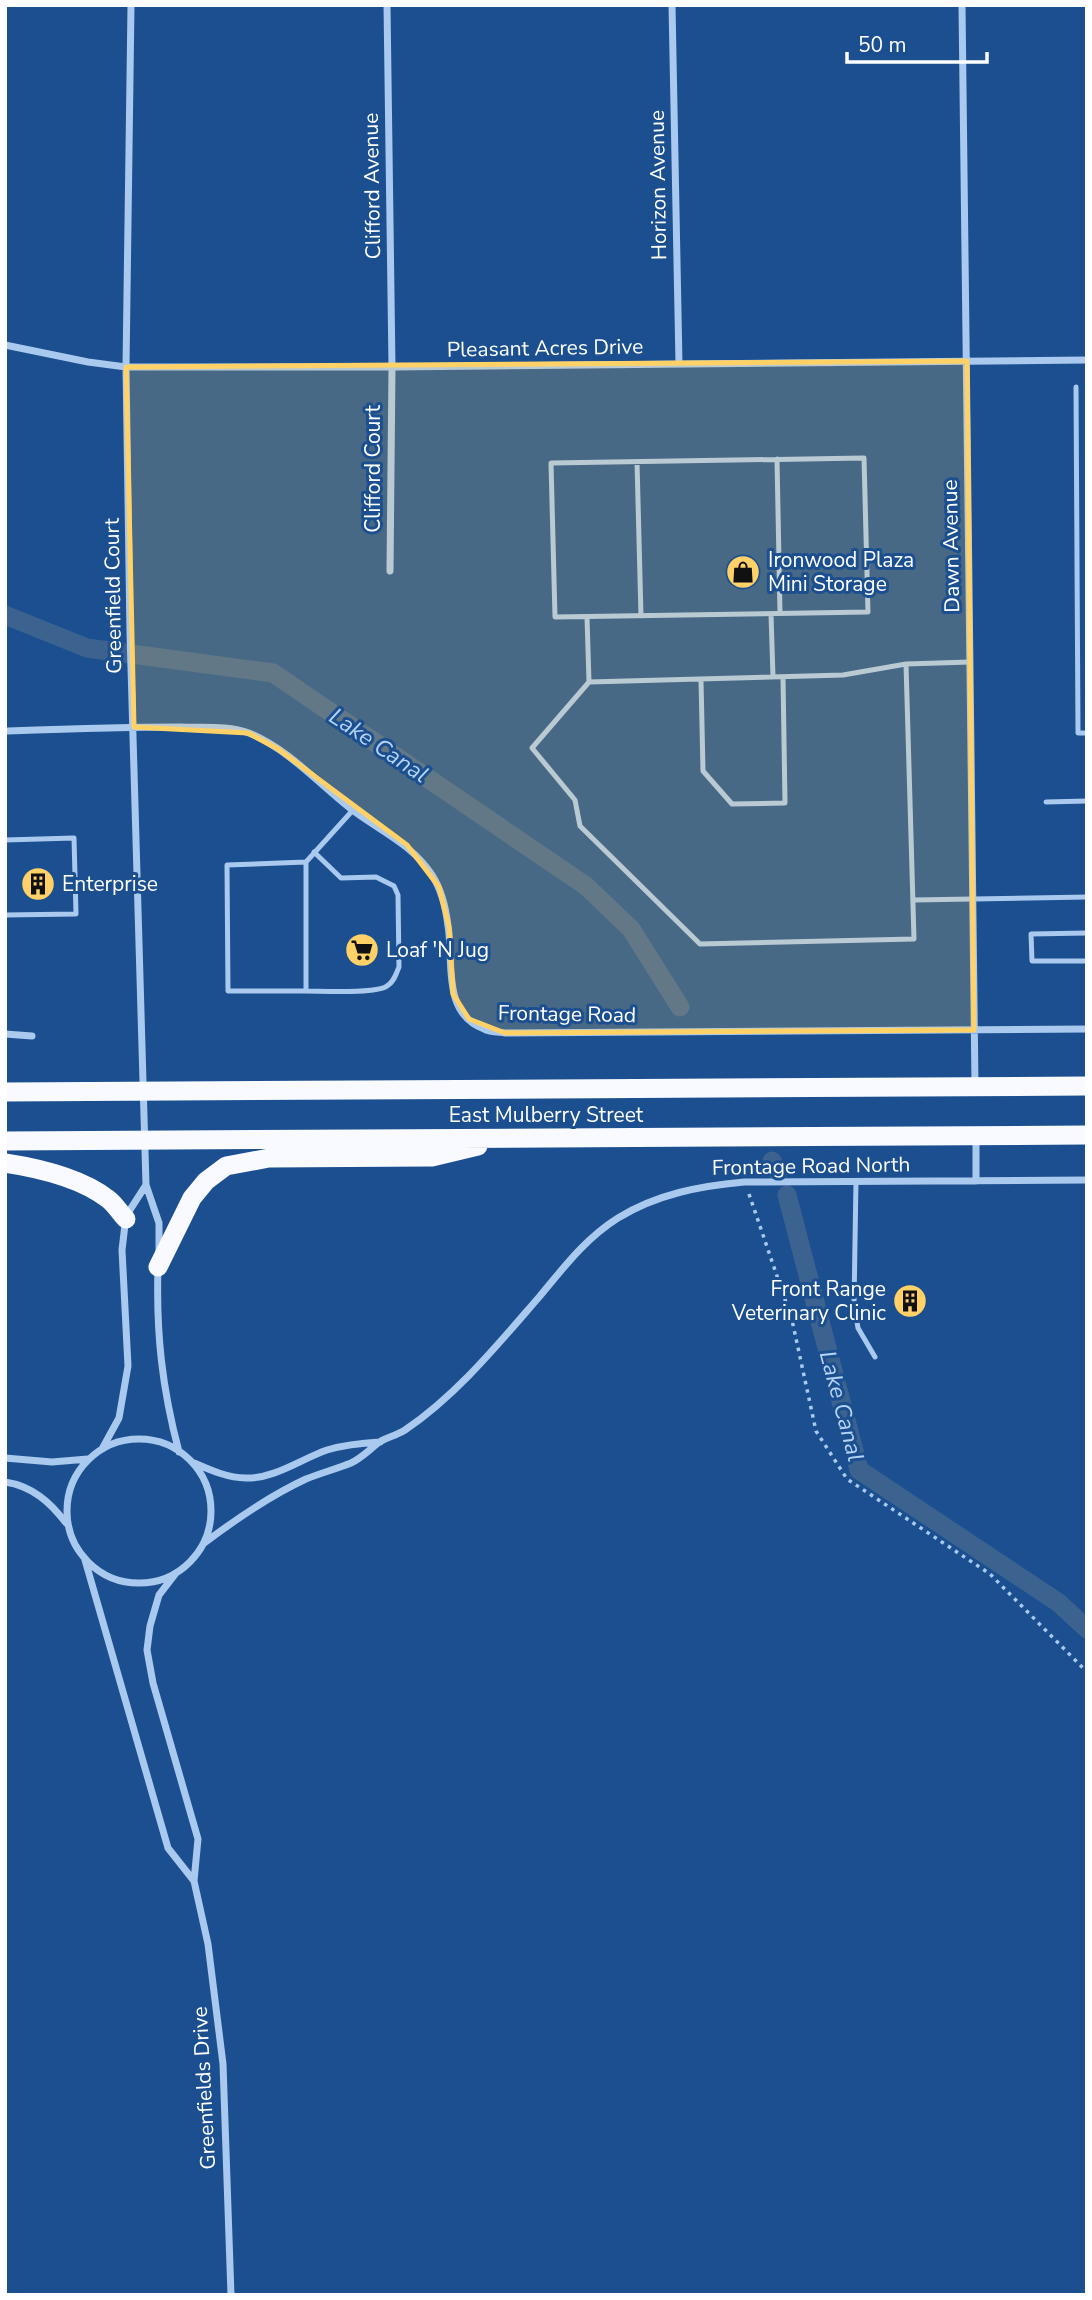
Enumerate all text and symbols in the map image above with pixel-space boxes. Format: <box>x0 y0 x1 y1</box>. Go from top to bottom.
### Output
scale bar <box>847 21 987 65</box>
text: 50 m <box>858 31 907 59</box>
street label: Horizon Avenue <box>643 110 673 260</box>
street label: Clifford Avenue <box>357 112 387 260</box>
street label: Pleasant Acres Drive <box>447 332 643 364</box>
street label: Clifford Court <box>359 405 387 533</box>
street label: Dawn Avenue <box>936 479 966 613</box>
street label: Greenfield Court <box>98 517 128 674</box>
place label: Ironwood Plaza Mini Storage <box>768 546 914 598</box>
shop icon: Ironwood Plaza Mini Storage <box>724 553 762 591</box>
water label: Lake Canal <box>323 701 434 790</box>
building icon: Enterprise <box>19 865 57 903</box>
place label: Enterprise <box>62 870 158 898</box>
supermarket icon: Loaf 'N Jug <box>343 931 381 969</box>
place label: Loaf 'N Jug <box>386 936 489 964</box>
street label: Frontage Road <box>498 999 636 1029</box>
street label: East Mulberry Street <box>449 1101 644 1129</box>
street label: Frontage Road North <box>712 1150 910 1182</box>
place label: Front Range Veterinary Clinic <box>731 1275 886 1327</box>
building icon: Front Range Veterinary Clinic <box>891 1282 929 1320</box>
water label: Lake Canal <box>812 1347 871 1465</box>
street label: Greenfields Drive <box>186 2006 222 2170</box>

